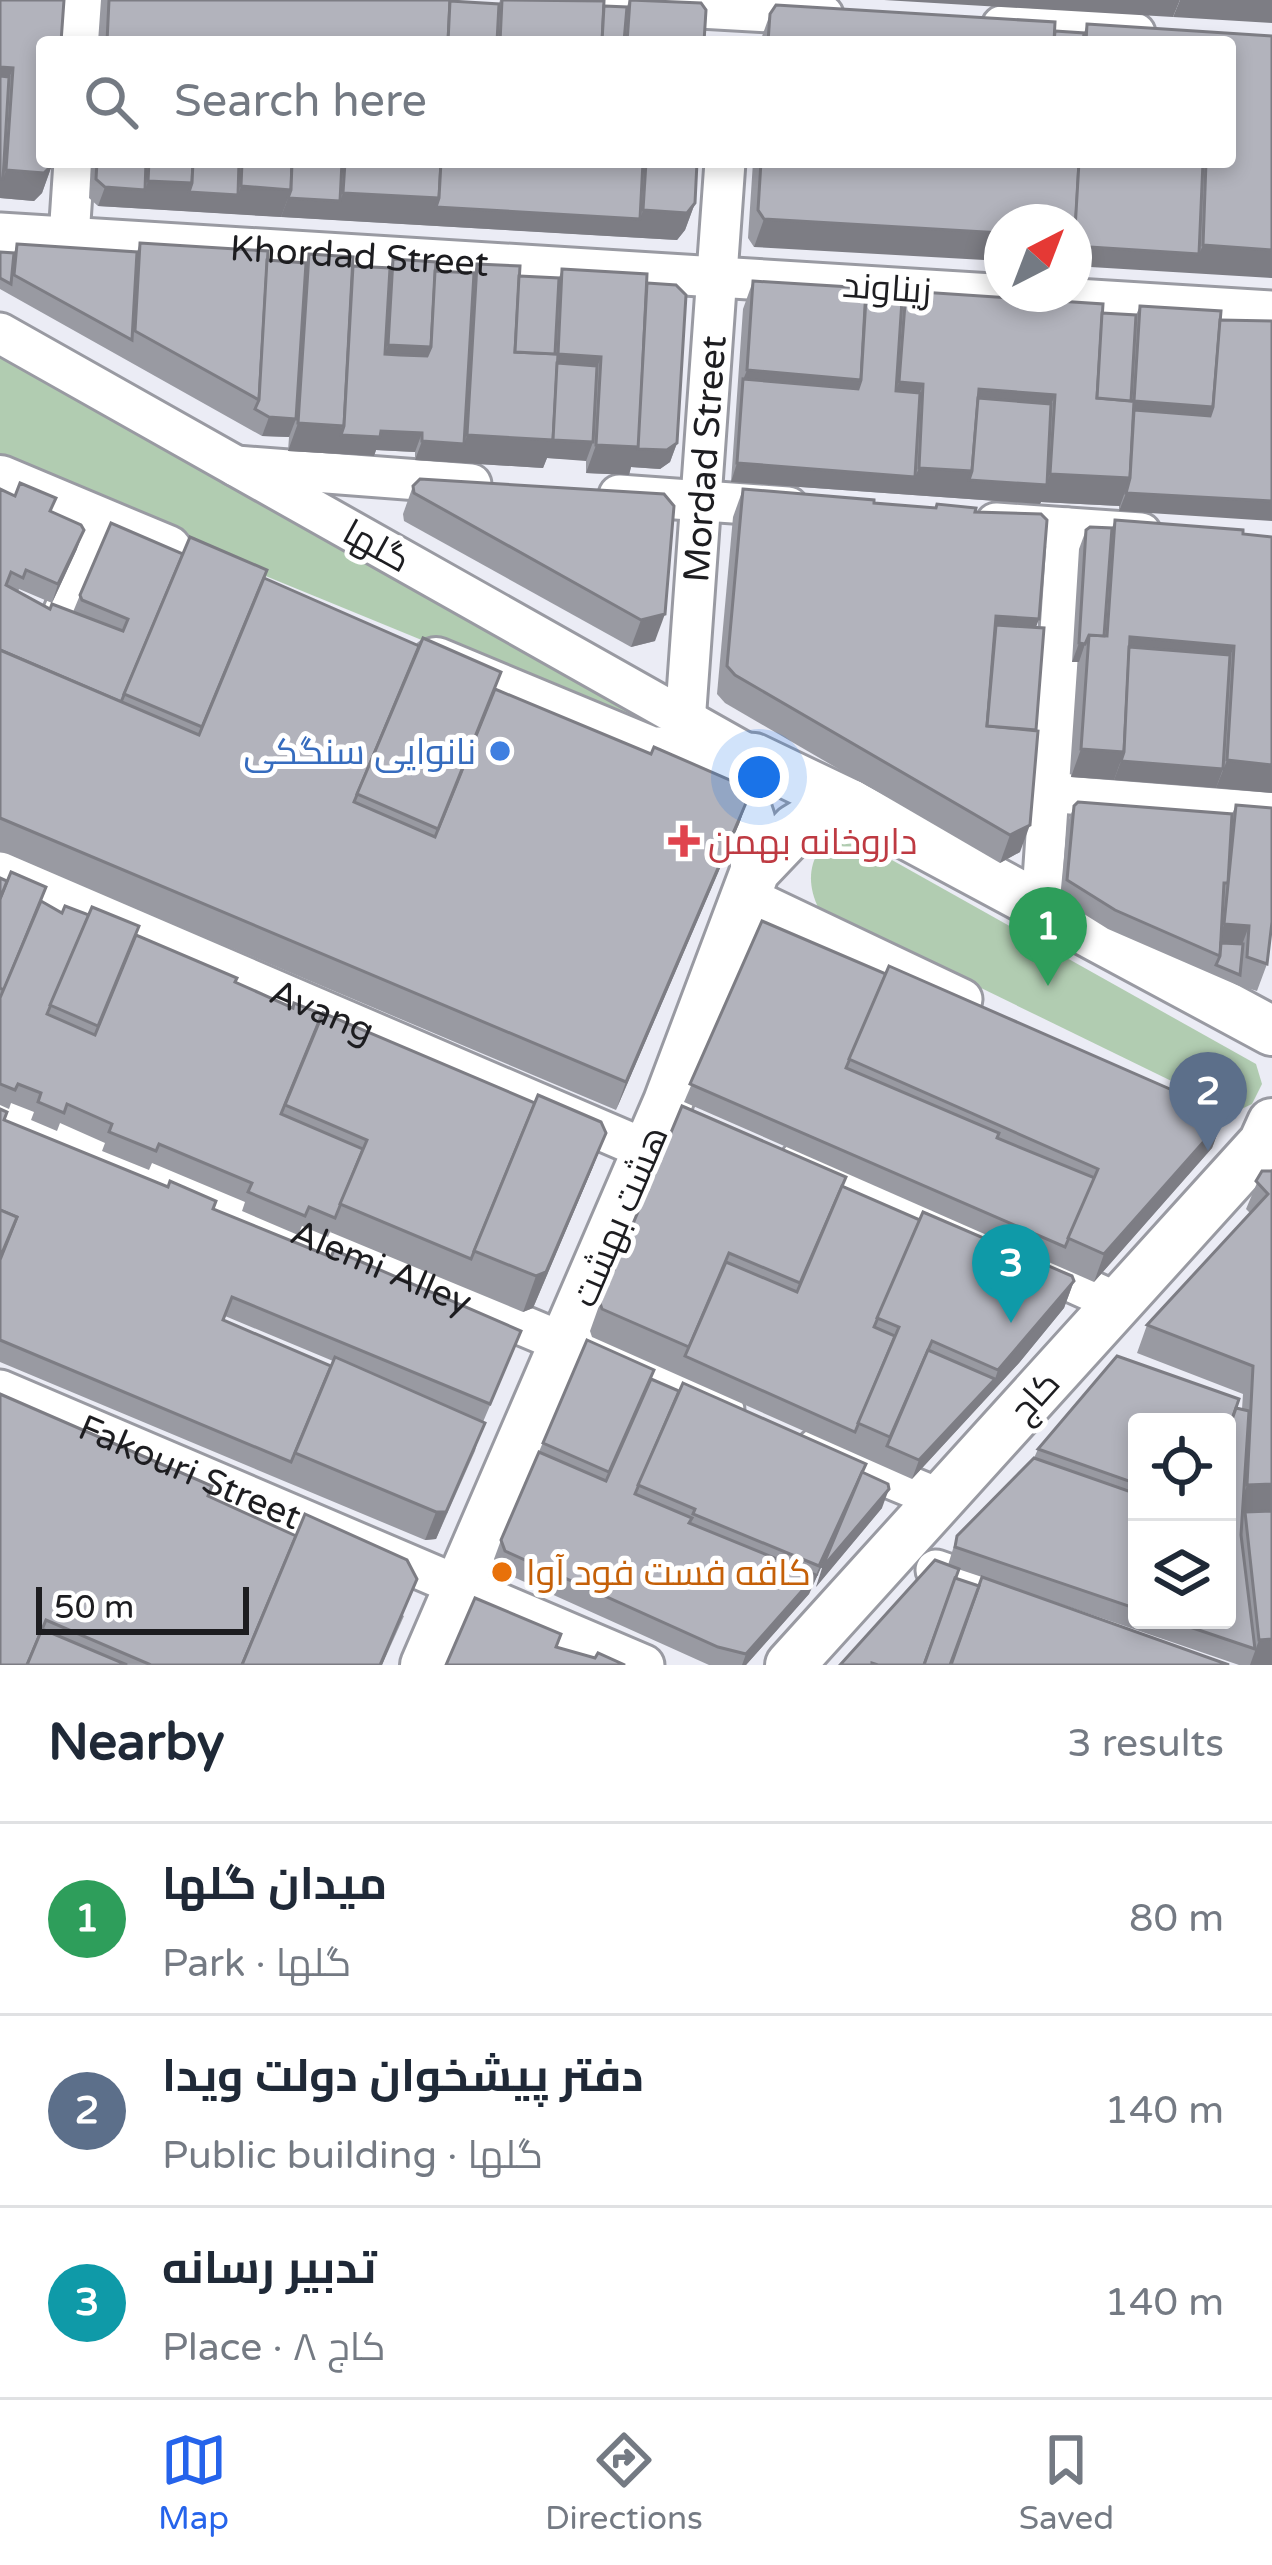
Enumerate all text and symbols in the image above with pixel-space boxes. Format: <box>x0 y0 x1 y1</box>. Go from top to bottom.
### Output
search box <box>36 36 1236 168</box>
icon: search <box>78 69 144 135</box>
text: Search here <box>174 75 427 129</box>
north arrow <box>984 204 1092 312</box>
street label: Khordad Street <box>229 227 490 286</box>
street label: زیناوند <box>841 264 933 313</box>
street label: Mordad Street <box>675 334 736 584</box>
street label: گلها <box>335 511 417 582</box>
place label: نانوایی سنگکی <box>244 731 476 774</box>
marker: نانوایی سنگکی <box>487 738 513 764</box>
your location <box>729 747 789 807</box>
place label: داروخانه بهمن <box>708 821 917 864</box>
marker: داروخانه بهمن <box>671 828 697 854</box>
pin: 1 <box>1009 887 1087 986</box>
street label: Avang <box>263 971 381 1053</box>
pin: 2 <box>1169 1052 1247 1151</box>
street label: هشت بهشت <box>563 1120 678 1313</box>
street label: Alemi Alley <box>285 1211 478 1325</box>
pin: 3 <box>972 1224 1050 1323</box>
street label: کاج <box>1001 1363 1071 1433</box>
street label: Fakouri Street <box>72 1406 307 1539</box>
map controls <box>1128 1413 1236 1629</box>
button: locate <box>1128 1413 1236 1521</box>
button: layers <box>1128 1521 1236 1629</box>
place label: کافه فست فود آوا <box>526 1552 811 1595</box>
marker: کافه فست فود آوا <box>489 1559 515 1585</box>
scale bar <box>36 1581 249 1634</box>
text: 50 m <box>54 1588 134 1627</box>
text: Nearby <box>48 1712 225 1774</box>
text: 3 results <box>1067 1720 1224 1767</box>
text: میدان گلها <box>162 1858 387 1912</box>
text: 1 <box>75 1895 99 1942</box>
text: 80 m <box>1129 1895 1224 1942</box>
text: Park · گلها <box>162 1940 351 1987</box>
text: دفتر پیشخوان دولت ویدا <box>162 2050 644 2104</box>
text: 2 <box>75 2087 99 2134</box>
text: 140 m <box>1105 2087 1224 2134</box>
text: Public building · گلها <box>162 2132 543 2179</box>
text: تدبیر رسانه <box>162 2242 376 2296</box>
text: 3 <box>75 2279 99 2326</box>
text: 140 m <box>1105 2279 1224 2326</box>
text: Place · کاج ۸ <box>162 2324 386 2371</box>
tab: Map <box>158 2427 229 2538</box>
tab: Directions <box>545 2427 703 2538</box>
tab: Saved <box>1019 2427 1114 2538</box>

